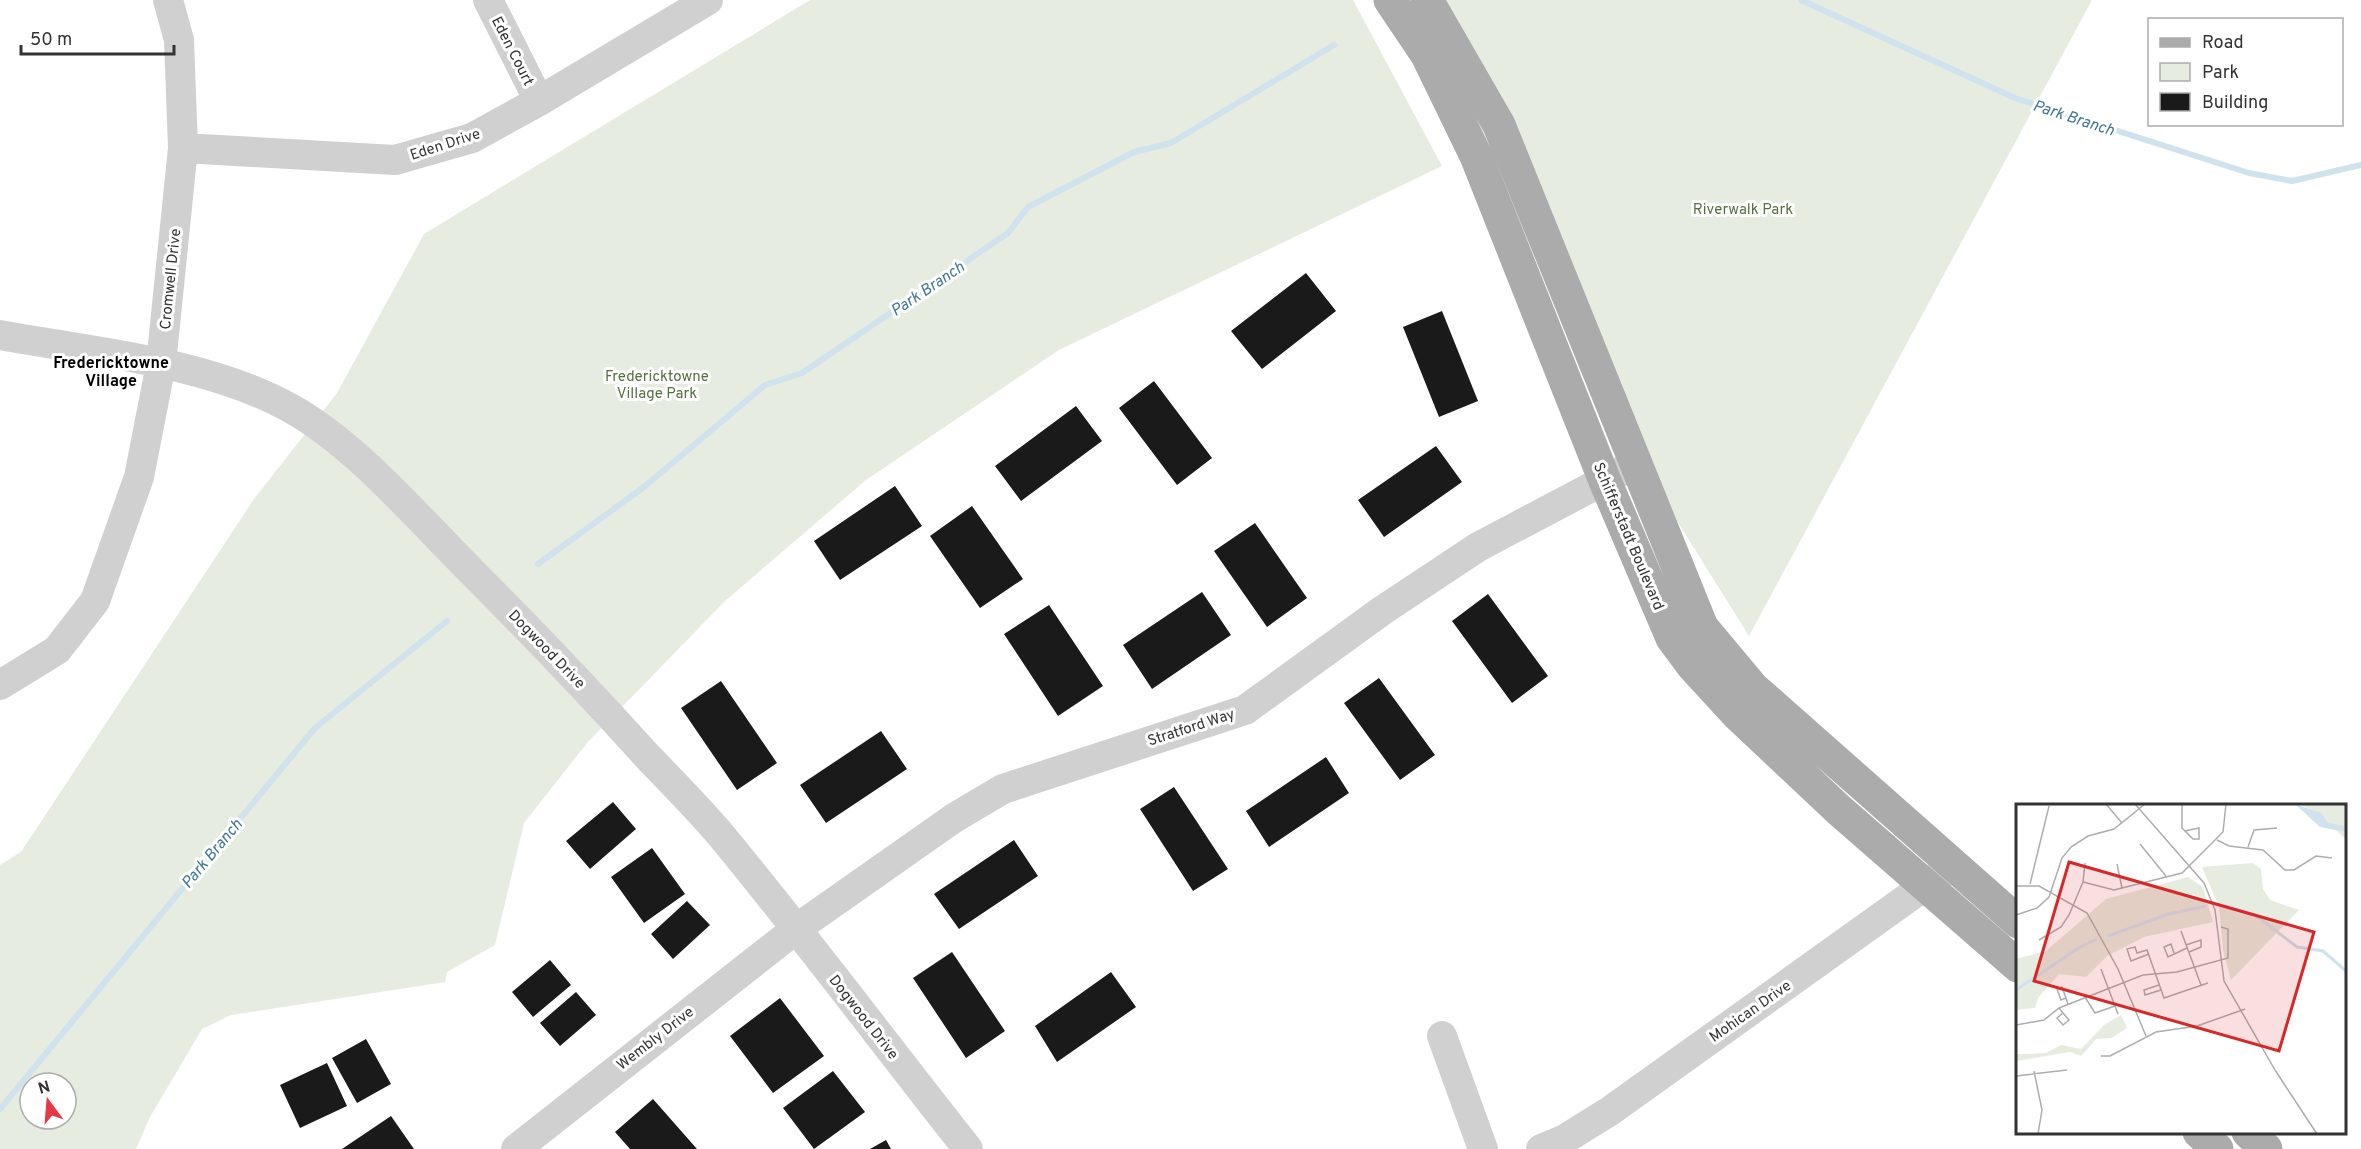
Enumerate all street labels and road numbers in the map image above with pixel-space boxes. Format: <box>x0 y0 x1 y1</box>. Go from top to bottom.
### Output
street label: Eden Court <box>486 14 537 90</box>
street label: Eden Drive <box>408 125 483 166</box>
street label: Cromwell Drive <box>157 228 186 331</box>
street label: Schifferstadt Boulevard <box>1588 460 1667 613</box>
street label: Dogwood Drive <box>504 607 588 693</box>
street label: Stratford Way <box>1145 705 1238 751</box>
street label: Dogwood Drive <box>824 972 902 1064</box>
street label: Mohican Drive <box>1706 977 1795 1047</box>
street label: Wembly Drive <box>614 1003 698 1075</box>

